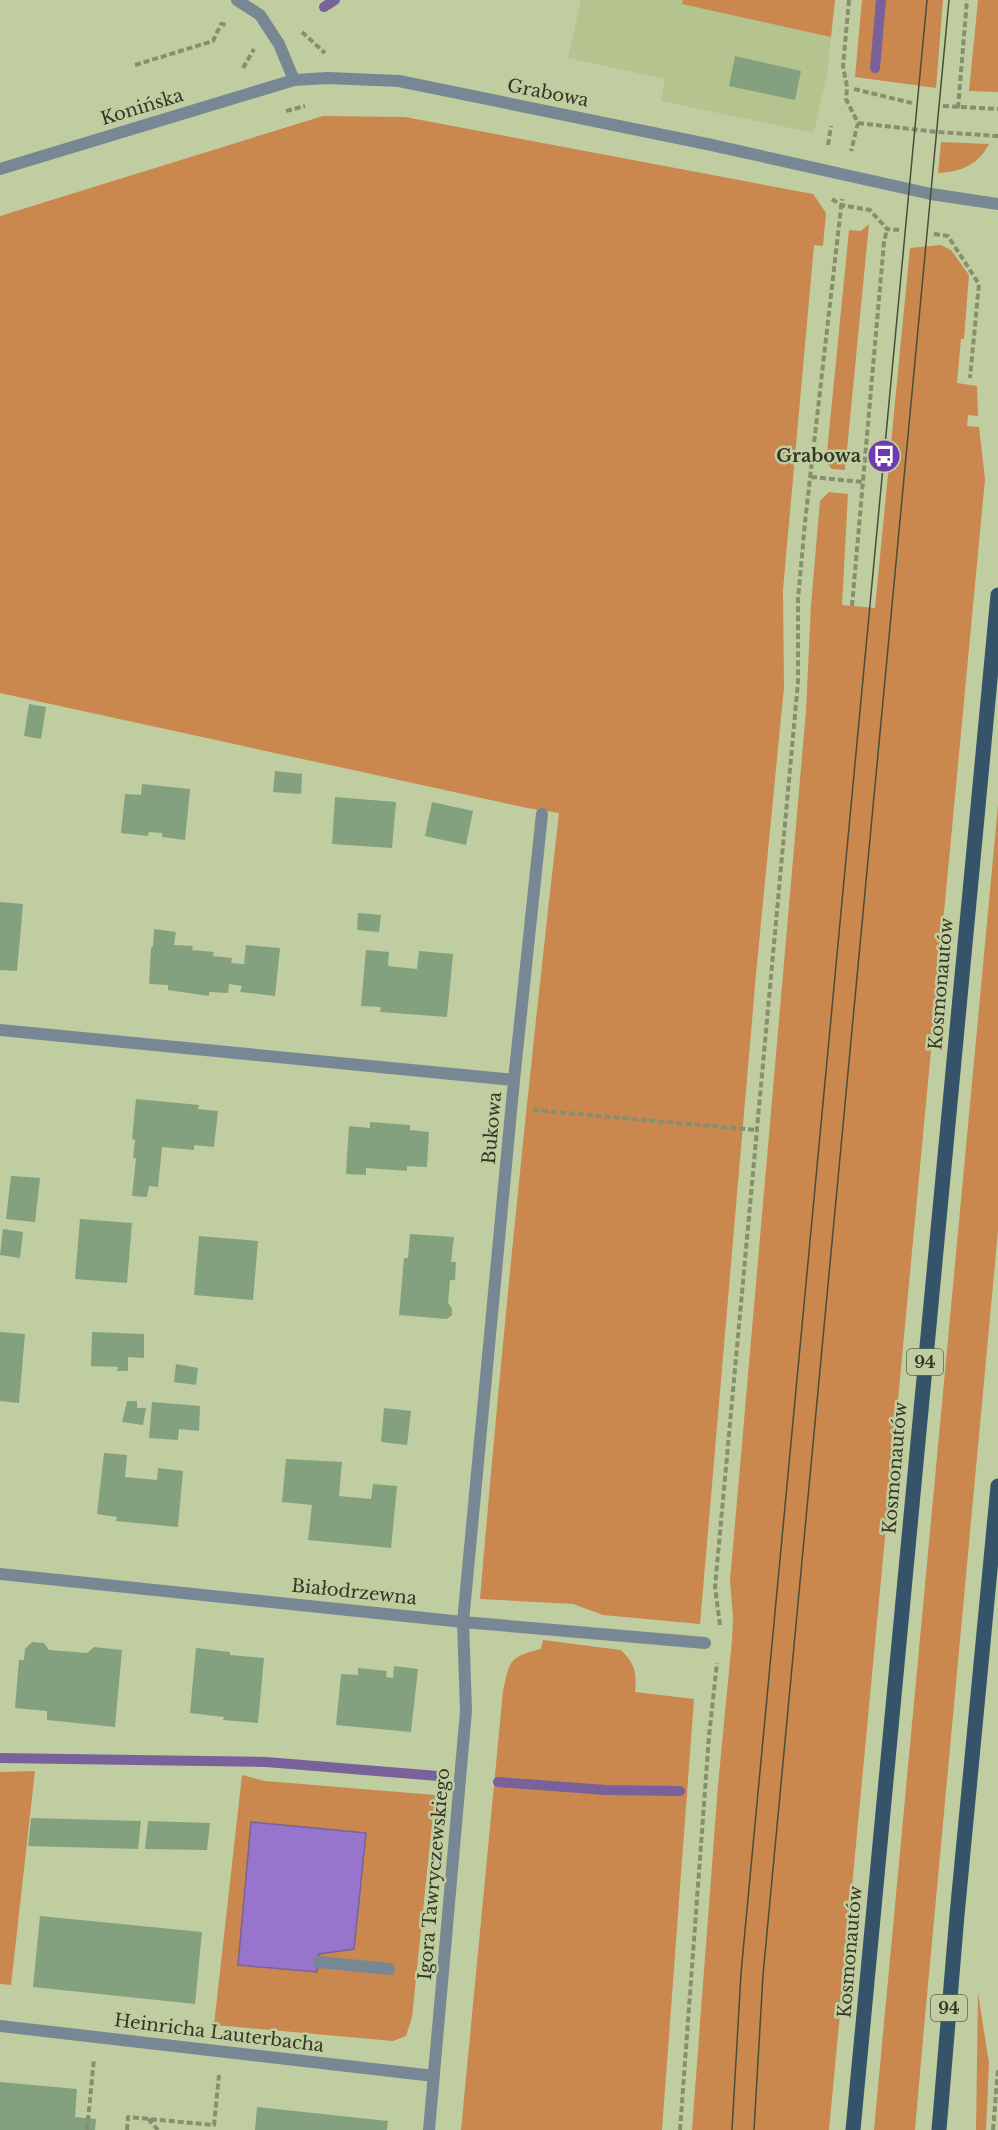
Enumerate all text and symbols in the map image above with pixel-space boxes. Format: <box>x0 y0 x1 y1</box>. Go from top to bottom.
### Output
street label: Grabowa <box>505 74 591 112</box>
street label: Konińska <box>98 84 186 130</box>
bus stop icon: Grabowa <box>866 438 902 474</box>
place label: Grabowa <box>776 445 862 467</box>
street label: Kosmonautów <box>924 916 958 1051</box>
street label: Bukowa <box>478 1091 506 1165</box>
road number: 94 <box>907 1349 943 1375</box>
street label: Kosmonautów <box>878 1400 912 1535</box>
street label: Białodrzewna <box>290 1574 418 1610</box>
street label: Igora Tawryczewskiego <box>414 1767 454 1981</box>
street label: Kosmonautów <box>833 1884 867 2019</box>
road number: 94 <box>931 1995 967 2021</box>
street label: Heinricha Lauterbacha <box>113 2009 325 2057</box>

